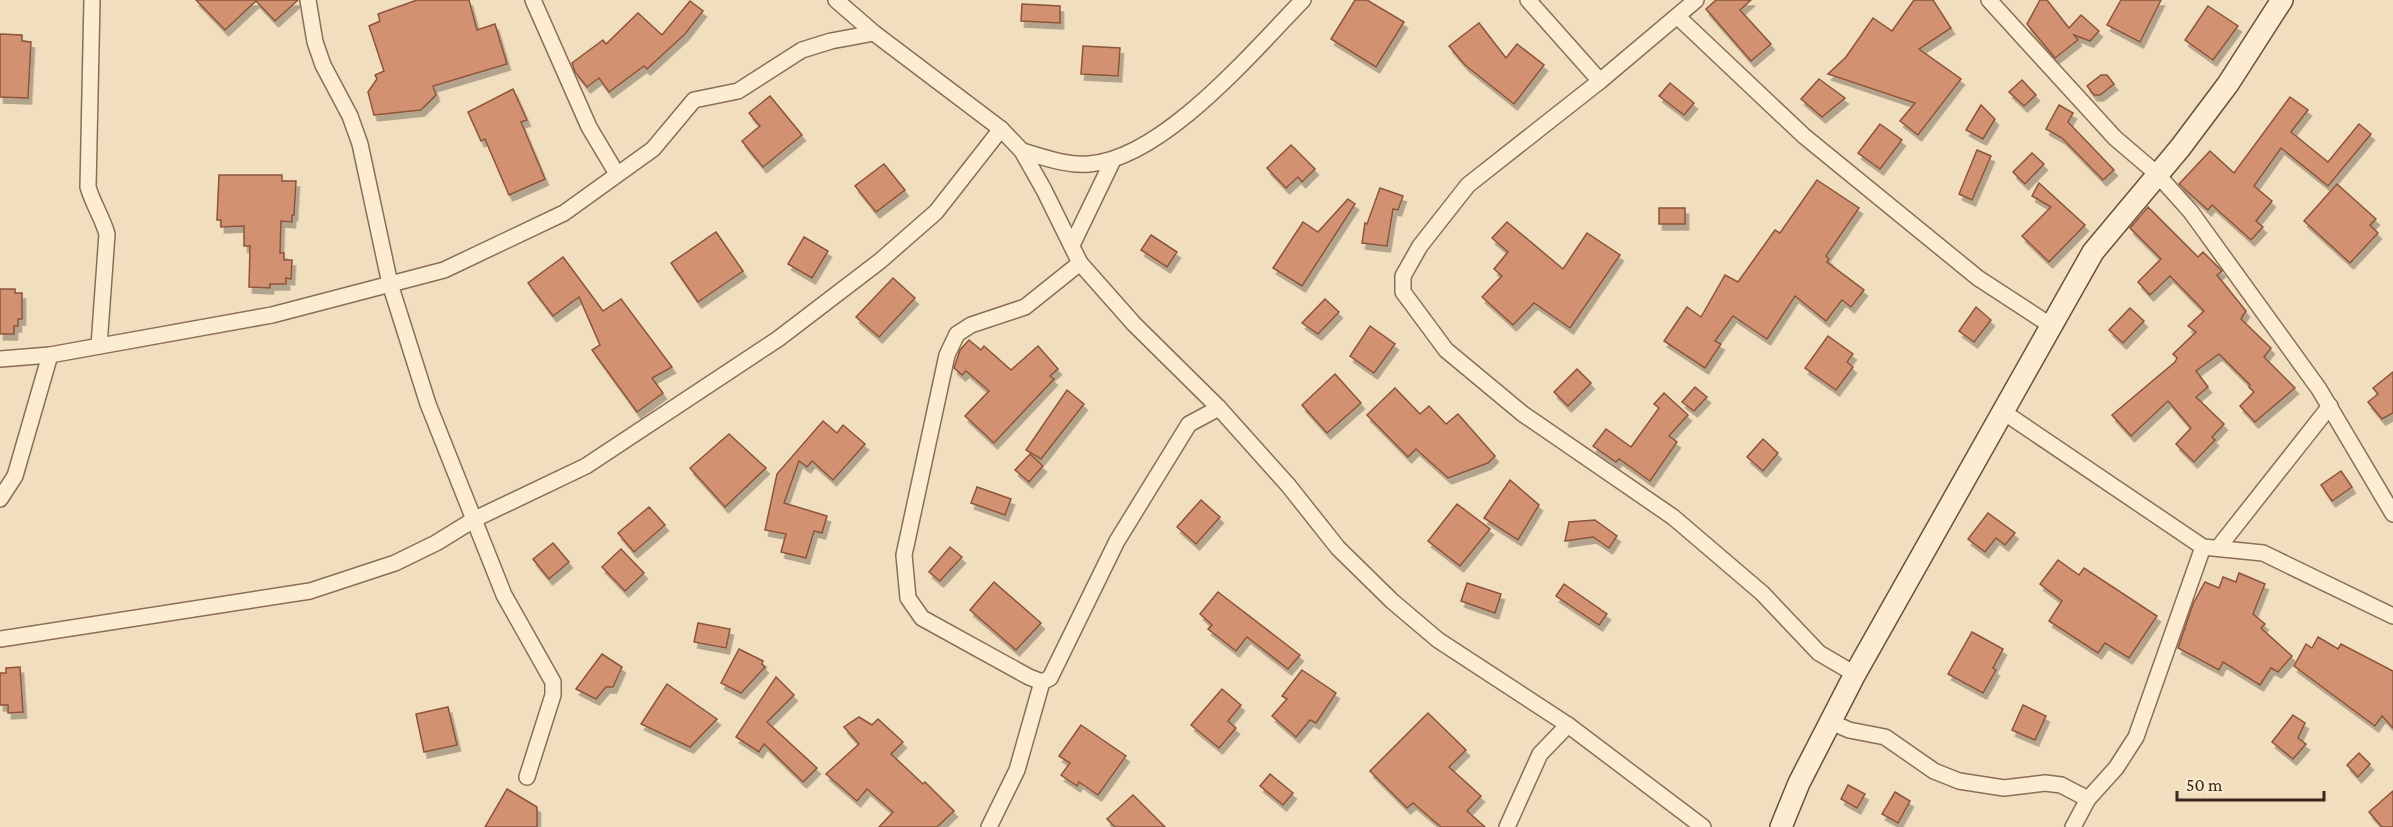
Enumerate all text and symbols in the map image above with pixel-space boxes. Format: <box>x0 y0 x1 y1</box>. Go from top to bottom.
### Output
scale bar <box>2177 764 2324 802</box>
text: 50 m <box>2186 775 2223 795</box>

